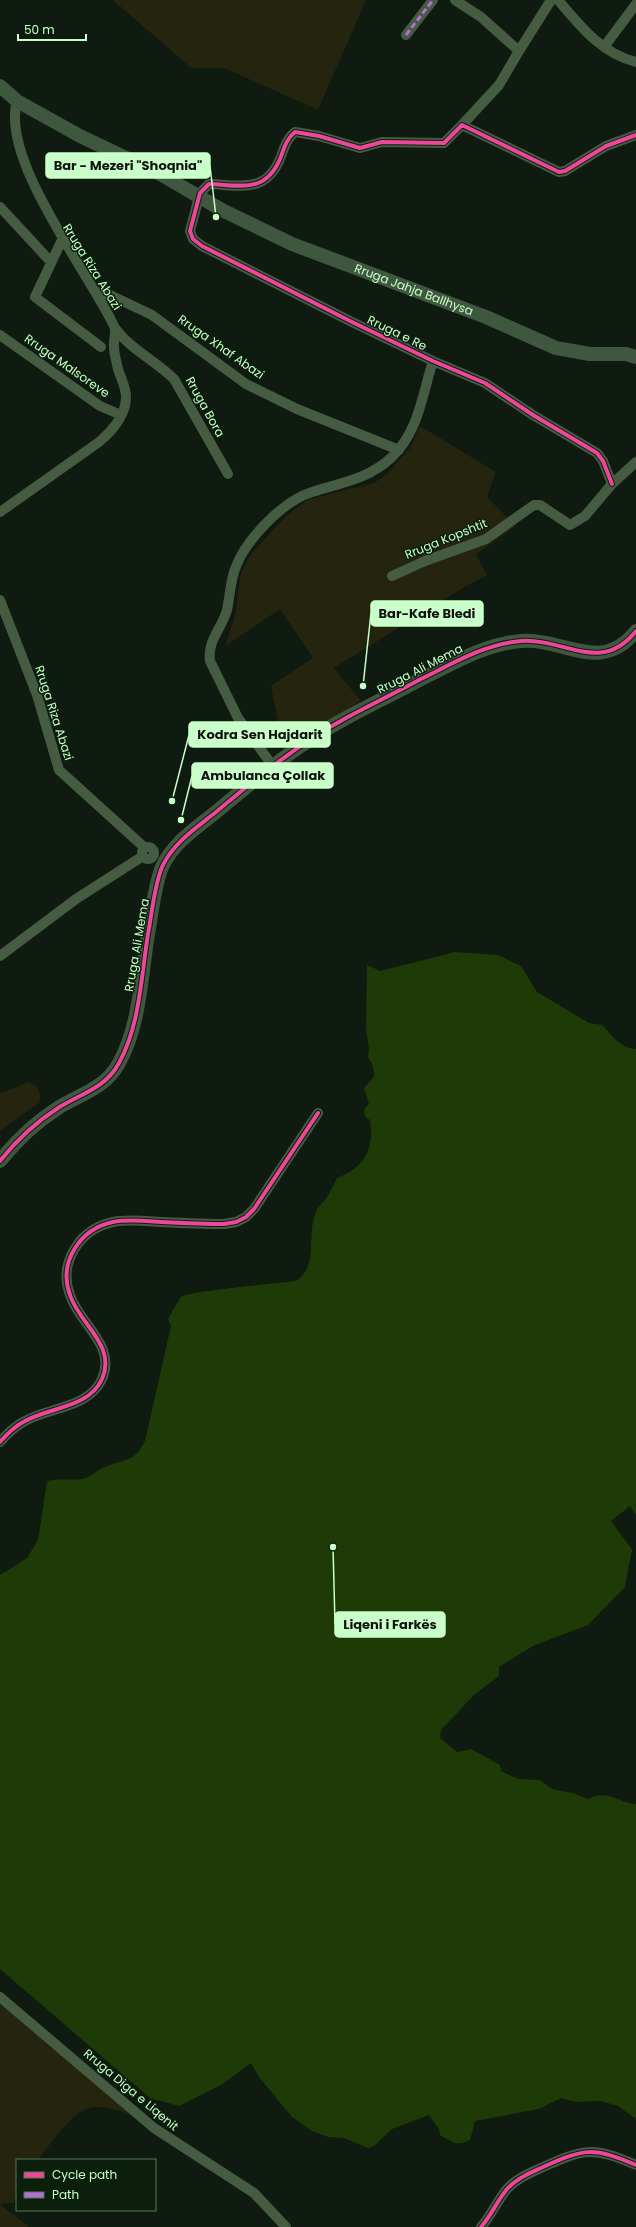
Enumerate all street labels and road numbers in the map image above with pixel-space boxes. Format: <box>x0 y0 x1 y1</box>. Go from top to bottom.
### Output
street label: Rruga Riza Abazi <box>59 220 126 313</box>
street label: Rruga Jahja Ballhysa <box>352 259 476 319</box>
street label: Rruga Xhaf Abazi <box>175 310 268 383</box>
street label: Rruga e Re <box>365 311 430 354</box>
street label: Rruga Malsoreve <box>21 330 113 401</box>
street label: Rruga Bora <box>182 374 229 440</box>
street label: Rruga Kopshtit <box>402 514 490 563</box>
street label: Rruga Ali Mema <box>374 640 466 698</box>
street label: Rruga Riza Abazi <box>31 663 78 762</box>
street label: Rruga Ali Mema <box>120 897 153 993</box>
street label: Rruga Diga e Liqenit <box>80 2045 182 2134</box>

